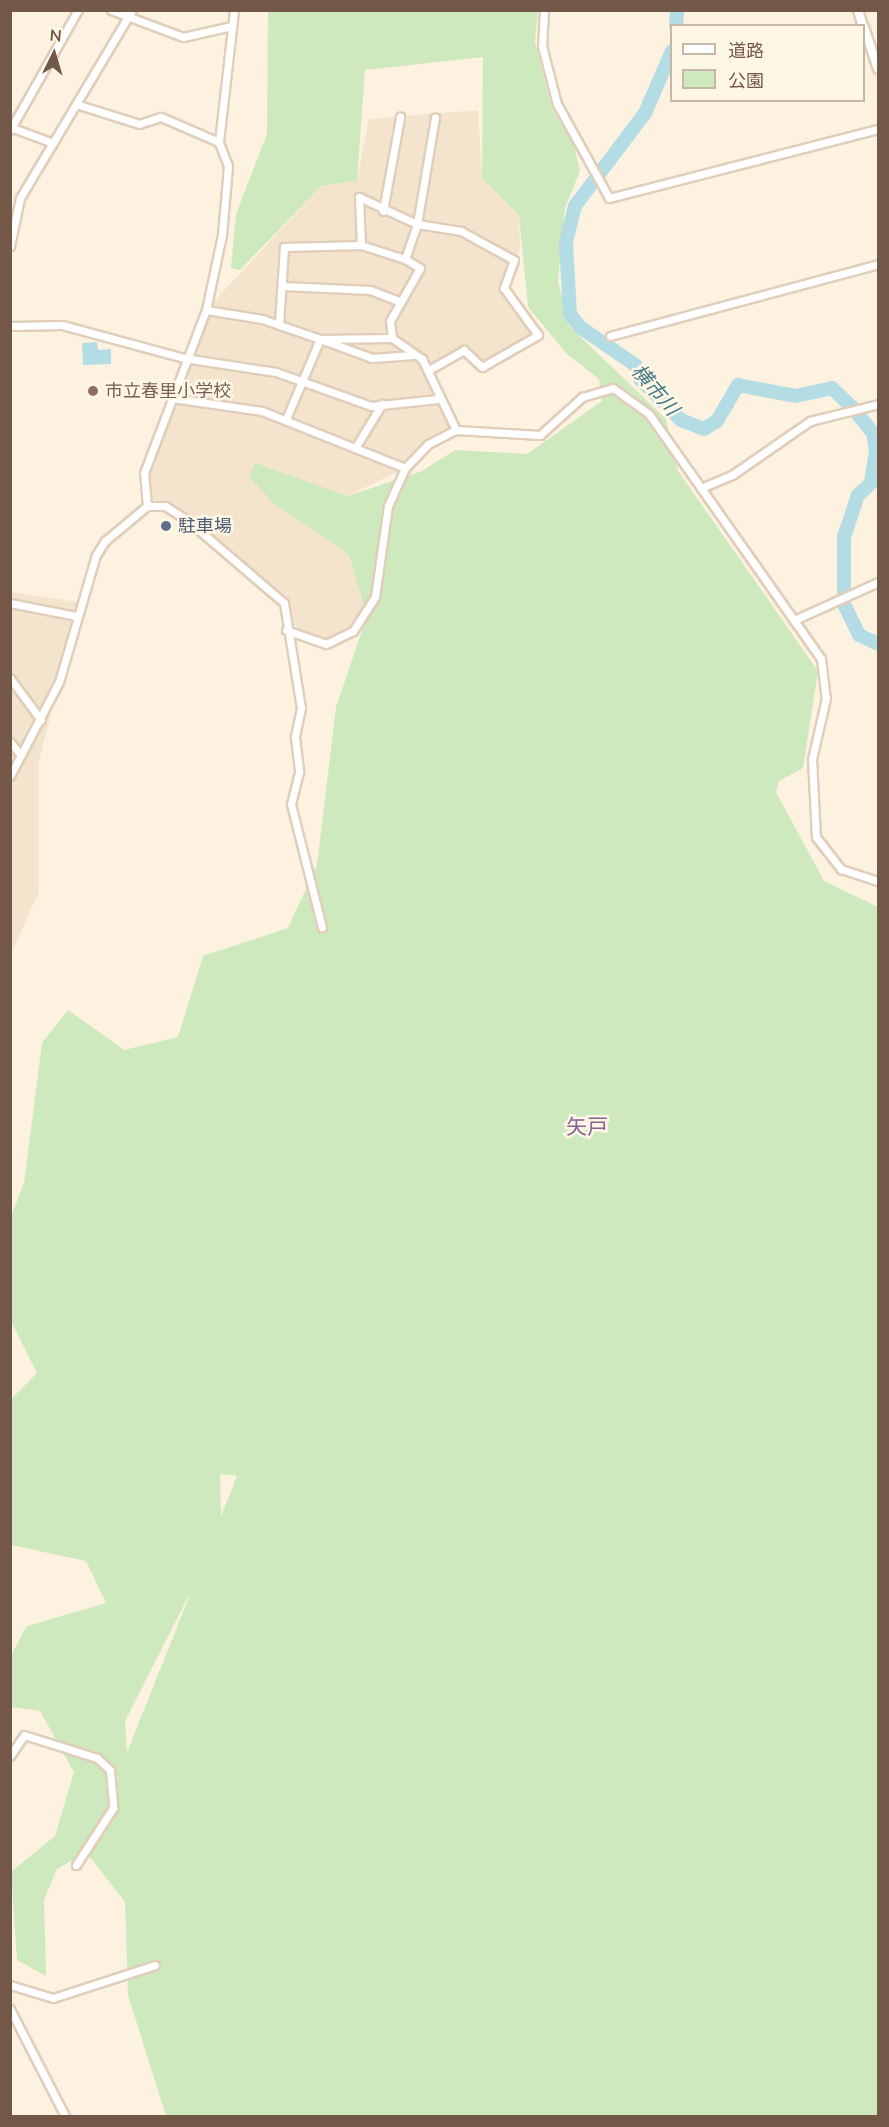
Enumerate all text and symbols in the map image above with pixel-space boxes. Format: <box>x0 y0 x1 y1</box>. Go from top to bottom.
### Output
north arrow <box>24 24 84 84</box>
legend <box>670 24 865 102</box>
text: N <box>49 25 62 48</box>
text: 道路 <box>728 39 764 63</box>
text: 公園 <box>728 69 764 93</box>
water label: 横市川 <box>626 359 684 421</box>
place label: 市立春里小学校 <box>105 380 231 402</box>
marker: 市立春里小学校 <box>86 384 100 398</box>
place label: 駐車場 <box>178 515 232 537</box>
marker: 駐車場 <box>159 519 173 533</box>
district label: 矢戸 <box>566 1114 608 1140</box>

